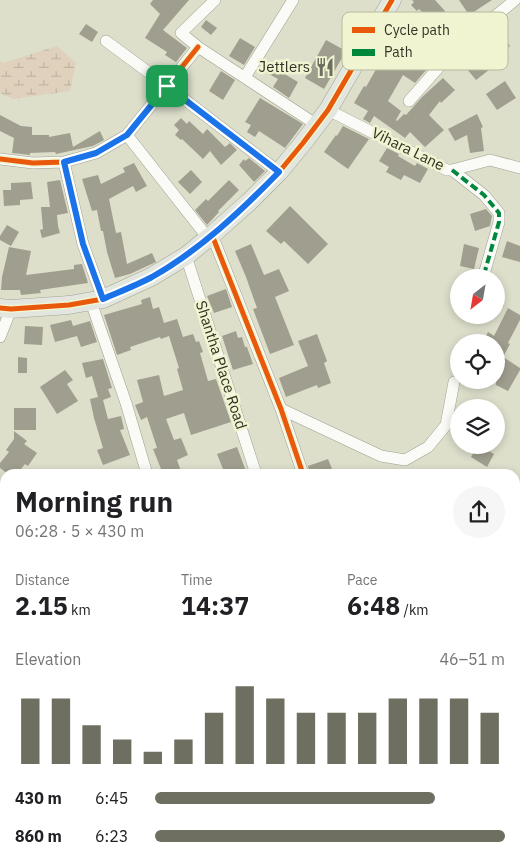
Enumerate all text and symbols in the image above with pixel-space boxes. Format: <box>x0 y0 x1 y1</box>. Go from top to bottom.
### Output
legend <box>342 12 508 70</box>
text: Cycle path <box>384 21 450 39</box>
text: Path <box>384 43 413 61</box>
restaurant icon: Jettlers <box>314 56 336 78</box>
place label: Jettlers <box>259 57 310 76</box>
pin <box>146 65 188 107</box>
icon: arrive <box>153 72 181 100</box>
street label: Vihara Lane <box>369 123 448 174</box>
north arrow <box>450 269 505 324</box>
map controls <box>450 269 505 454</box>
street label: Shantha Place Road <box>192 298 251 432</box>
button: locate <box>450 334 505 389</box>
button: layers <box>450 399 505 454</box>
text: Morning run <box>15 483 173 520</box>
button: share <box>453 486 505 538</box>
text: 06:28 · 5 × 430 m <box>15 521 144 541</box>
text: Distance <box>15 571 70 589</box>
text: Time <box>181 571 212 589</box>
text: Pace <box>347 571 377 589</box>
text: 2.15 <box>15 589 68 622</box>
text: 14:37 <box>181 589 249 622</box>
text: 6:48 <box>347 589 400 622</box>
text: km <box>68 601 91 619</box>
text: /km <box>400 601 429 619</box>
text: Elevation <box>15 649 81 669</box>
text: 46–51 m <box>439 649 505 669</box>
text: 430 m <box>15 788 62 808</box>
text: 6:45 <box>95 788 128 808</box>
text: 860 m <box>15 826 62 846</box>
text: 6:23 <box>95 826 128 846</box>

